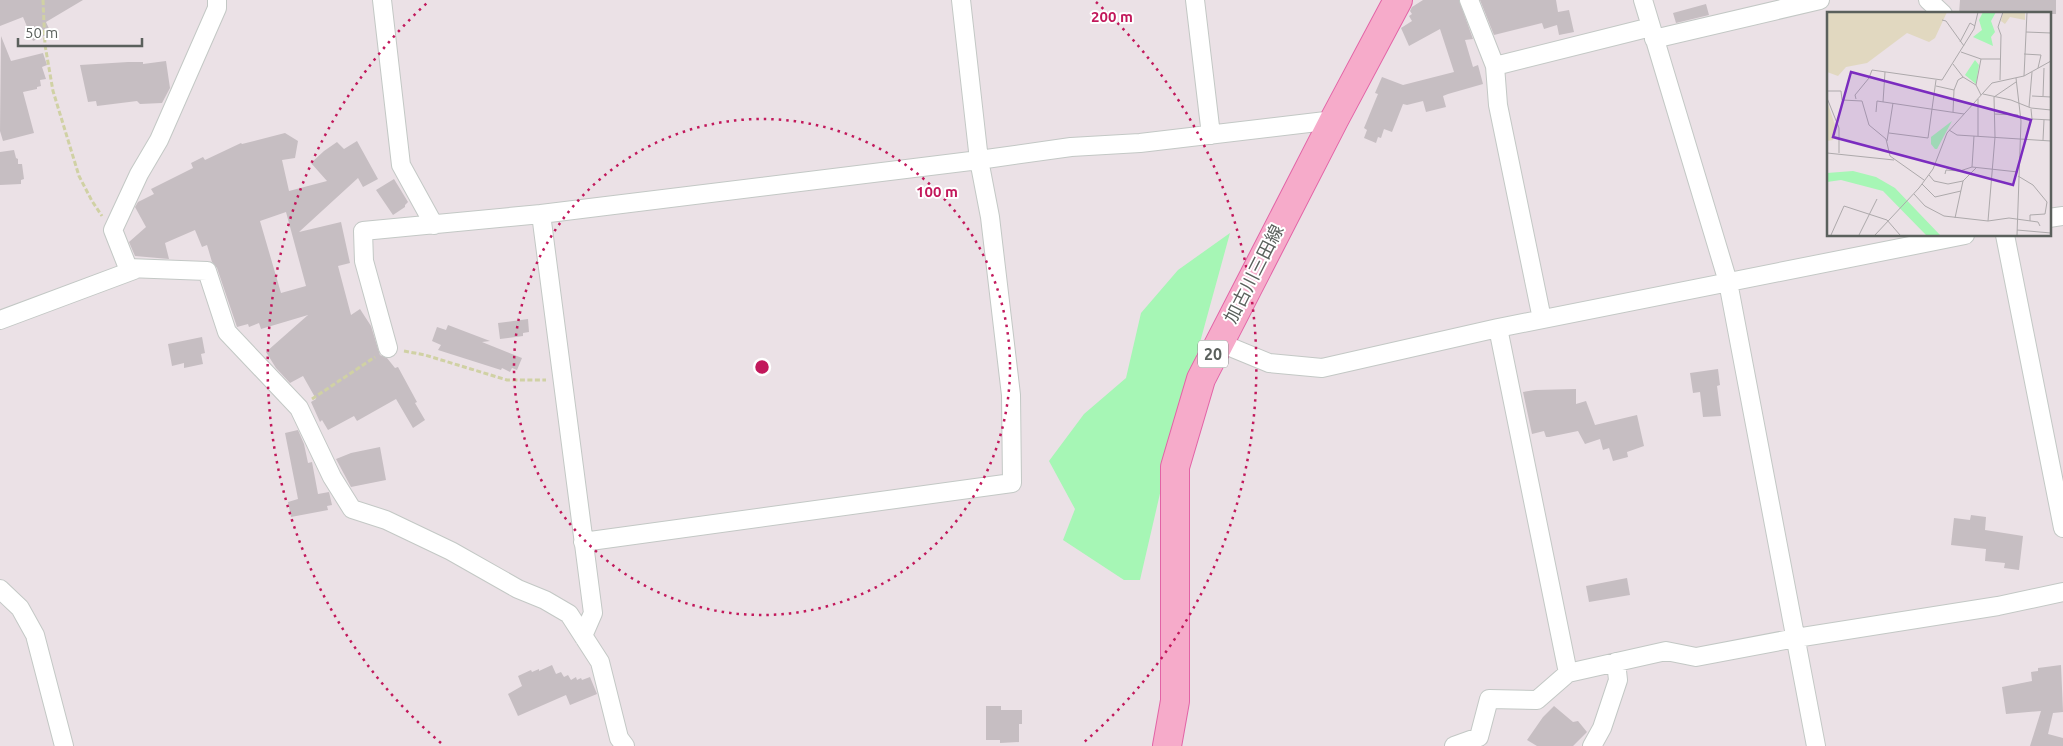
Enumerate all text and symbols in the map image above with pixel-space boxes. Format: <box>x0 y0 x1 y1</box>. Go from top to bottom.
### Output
text: 200 m <box>1091 8 1133 25</box>
inset map <box>1827 12 2050 236</box>
scale bar <box>18 15 141 47</box>
text: 50 m <box>25 24 58 41</box>
text: 100 m <box>916 183 958 200</box>
street label: 加古川三田線 <box>1220 221 1287 326</box>
road number: 20 <box>1198 340 1228 368</box>
centre of rings <box>753 358 771 376</box>

